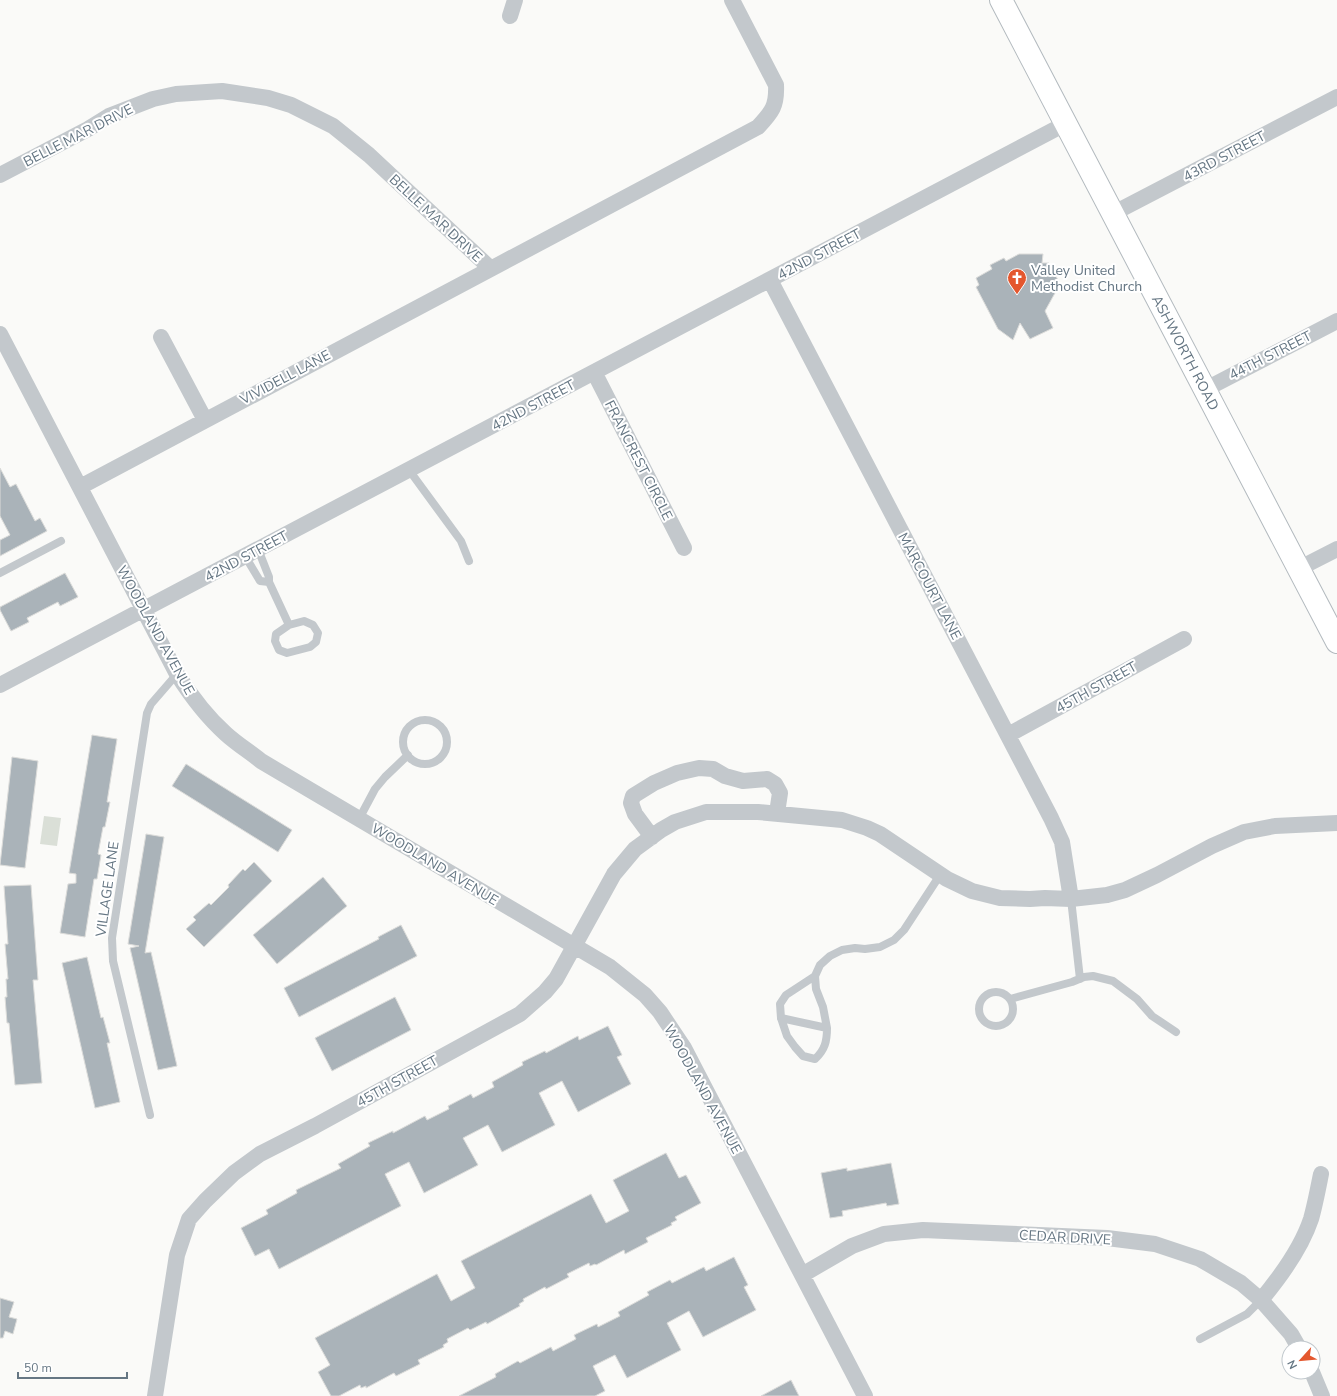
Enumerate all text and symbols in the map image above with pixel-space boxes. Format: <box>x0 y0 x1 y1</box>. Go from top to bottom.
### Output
street label: BELLE MAR DRIVE <box>20 100 136 171</box>
street label: 43RD STREET <box>1180 126 1269 186</box>
street label: BELLE MAR DRIVE <box>385 170 486 267</box>
street label: 42ND STREET <box>774 224 865 284</box>
place label: Valley United Methodist Church <box>1030 261 1142 296</box>
church icon: Valley United Methodist Church <box>1006 267 1028 295</box>
street label: ASHWORTH ROAD <box>1147 292 1223 414</box>
street label: 44TH STREET <box>1226 326 1315 384</box>
street label: VIVIDELL LANE <box>236 346 334 410</box>
street label: 42ND STREET <box>488 375 579 435</box>
street label: FRANCREST CIRCLE <box>600 397 677 523</box>
street label: 42ND STREET <box>201 526 292 586</box>
street label: MARCOURT LANE <box>893 529 966 643</box>
street label: WOODLAND AVENUE <box>112 562 199 698</box>
street label: 45TH STREET <box>1052 657 1141 718</box>
street label: WOODLAND AVENUE <box>368 819 502 910</box>
street label: VILLAGE LANE <box>91 840 124 939</box>
street label: WOODLAND AVENUE <box>659 1021 746 1157</box>
street label: 45TH STREET <box>353 1051 442 1112</box>
street label: CEDAR DRIVE <box>1018 1226 1111 1249</box>
north arrow <box>1281 1340 1321 1380</box>
scale bar <box>18 1354 127 1380</box>
text: N <box>1284 1357 1301 1371</box>
text: 50 m <box>24 1360 52 1376</box>

